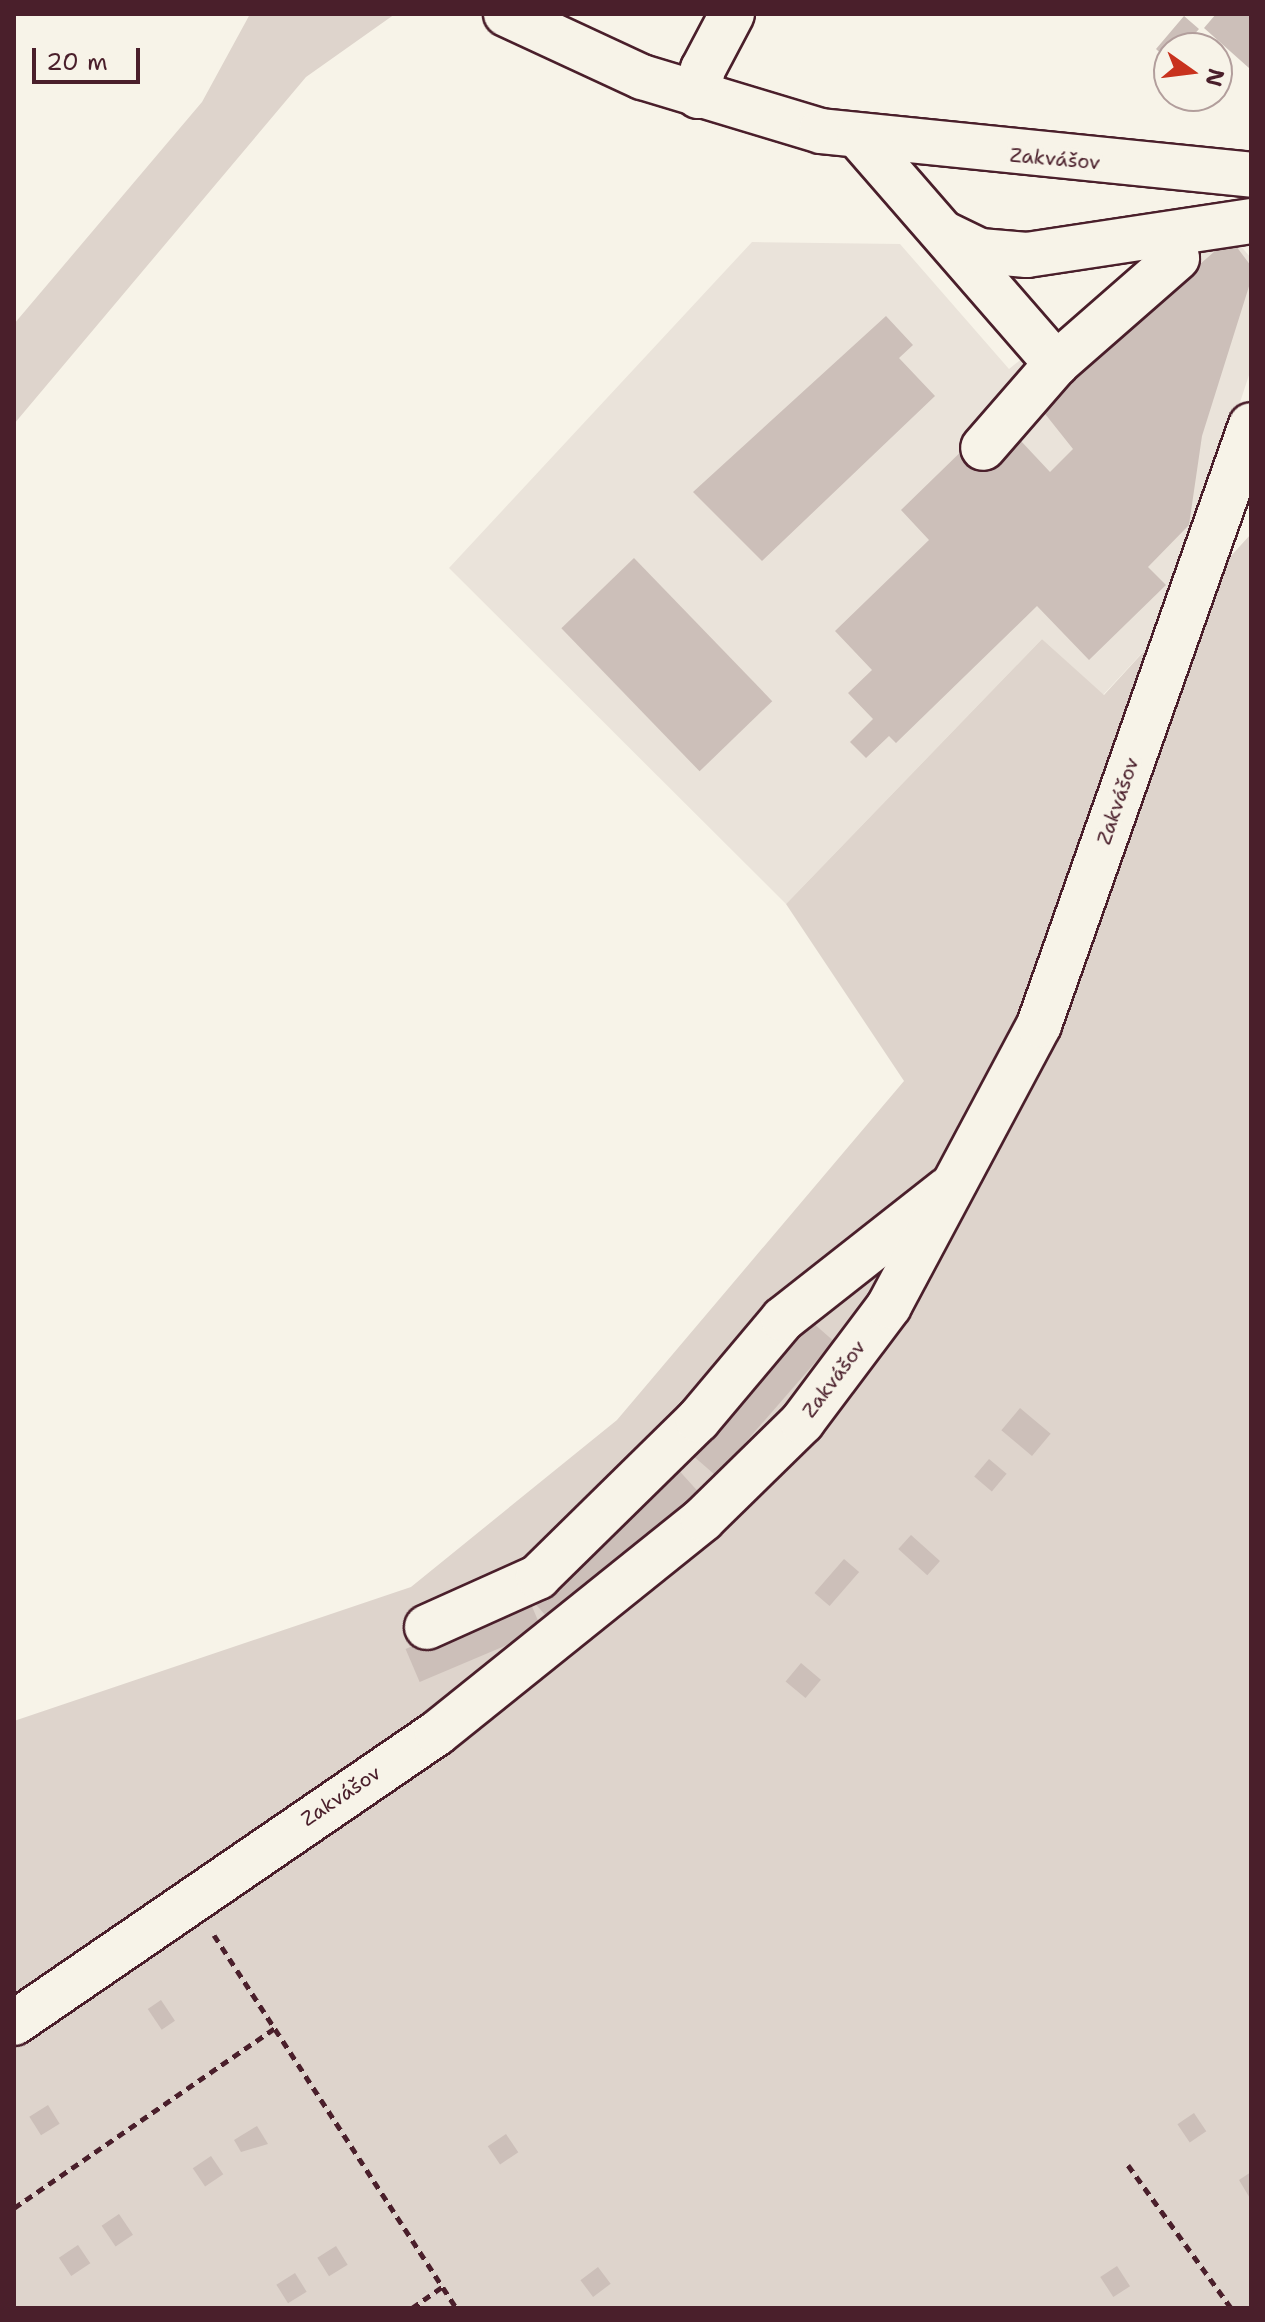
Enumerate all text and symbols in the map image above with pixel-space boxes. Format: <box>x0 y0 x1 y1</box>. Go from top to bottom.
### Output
scale bar <box>36 32 144 82</box>
north arrow <box>1153 32 1233 112</box>
text: 20 m <box>46 46 108 78</box>
text: N <box>1199 65 1231 89</box>
street label: Zakvášov <box>1009 143 1101 175</box>
street label: Zakvášov <box>1092 754 1144 848</box>
street label: Zakvášov <box>797 1336 871 1422</box>
street label: Zakvášov <box>297 1761 385 1831</box>

